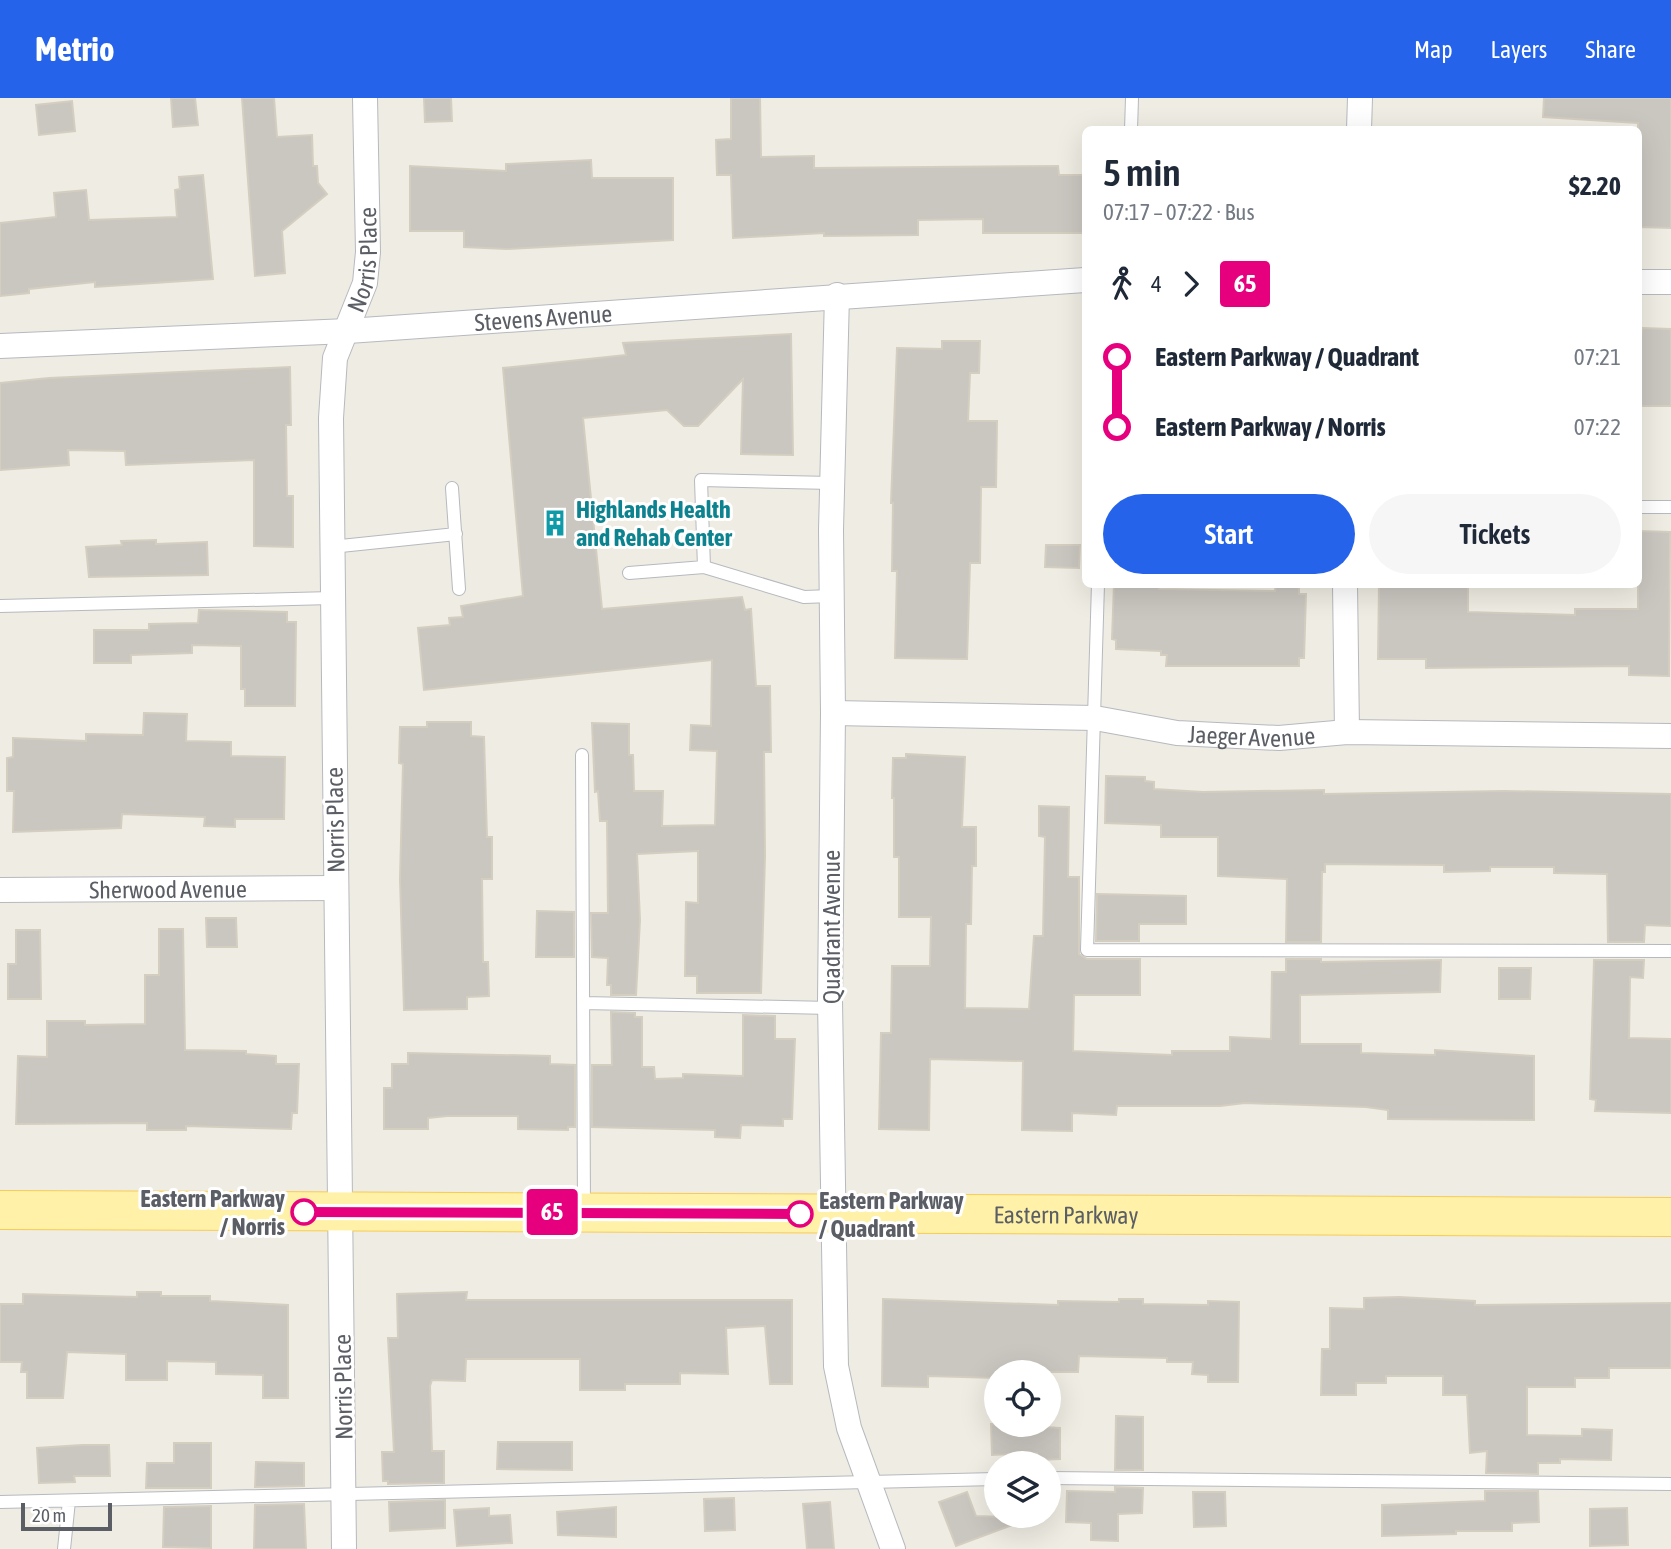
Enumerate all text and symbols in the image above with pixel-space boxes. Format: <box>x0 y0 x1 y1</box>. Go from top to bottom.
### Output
text: Metrio <box>35 30 114 68</box>
text: Map <box>1414 36 1453 63</box>
text: Layers <box>1491 36 1547 63</box>
text: Share <box>1585 36 1636 63</box>
text: 5 min <box>1103 151 1181 194</box>
text: $2.20 <box>1569 171 1621 201</box>
text: 07:17 – 07:22 · Bus <box>1103 199 1255 225</box>
street label: Norris Place <box>341 207 382 316</box>
icon: walk <box>1103 265 1141 303</box>
icon: forward <box>1172 265 1210 303</box>
text: 65 <box>1234 270 1256 297</box>
text: 4 <box>1151 271 1162 297</box>
street label: Stevens Avenue <box>473 299 613 336</box>
text: Eastern Parkway / Quadrant <box>1155 342 1419 372</box>
text: 07:21 <box>1574 344 1621 370</box>
text: Eastern Parkway / Norris <box>1155 412 1386 442</box>
text: 07:22 <box>1574 414 1621 440</box>
button: Start <box>1103 494 1355 574</box>
button: Tickets <box>1369 494 1621 574</box>
place label: Highlands Health and Rehab Center <box>576 496 733 551</box>
building icon: Highlands Health and Rehab Center <box>540 508 570 538</box>
street label: Jaeger Avenue <box>1187 720 1316 752</box>
street label: Norris Place <box>321 767 349 873</box>
street label: Quadrant Avenue <box>818 850 845 1004</box>
street label: Sherwood Avenue <box>89 875 247 903</box>
place label: Eastern Parkway / Norris <box>140 1185 286 1240</box>
place label: Eastern Parkway / Quadrant <box>819 1187 964 1242</box>
line badge: 65 <box>520 1189 584 1235</box>
text: 65 <box>541 1198 563 1225</box>
marker: Eastern Parkway / Norris <box>291 1199 317 1225</box>
marker: Eastern Parkway / Quadrant <box>787 1201 813 1227</box>
street label: Eastern Parkway <box>994 1201 1139 1228</box>
street label: Norris Place <box>329 1334 357 1440</box>
map controls <box>984 1360 1061 1528</box>
button: locate <box>984 1360 1061 1437</box>
button: layers <box>984 1451 1061 1528</box>
scale bar <box>21 1500 112 1532</box>
text: 20 m <box>32 1504 66 1526</box>

